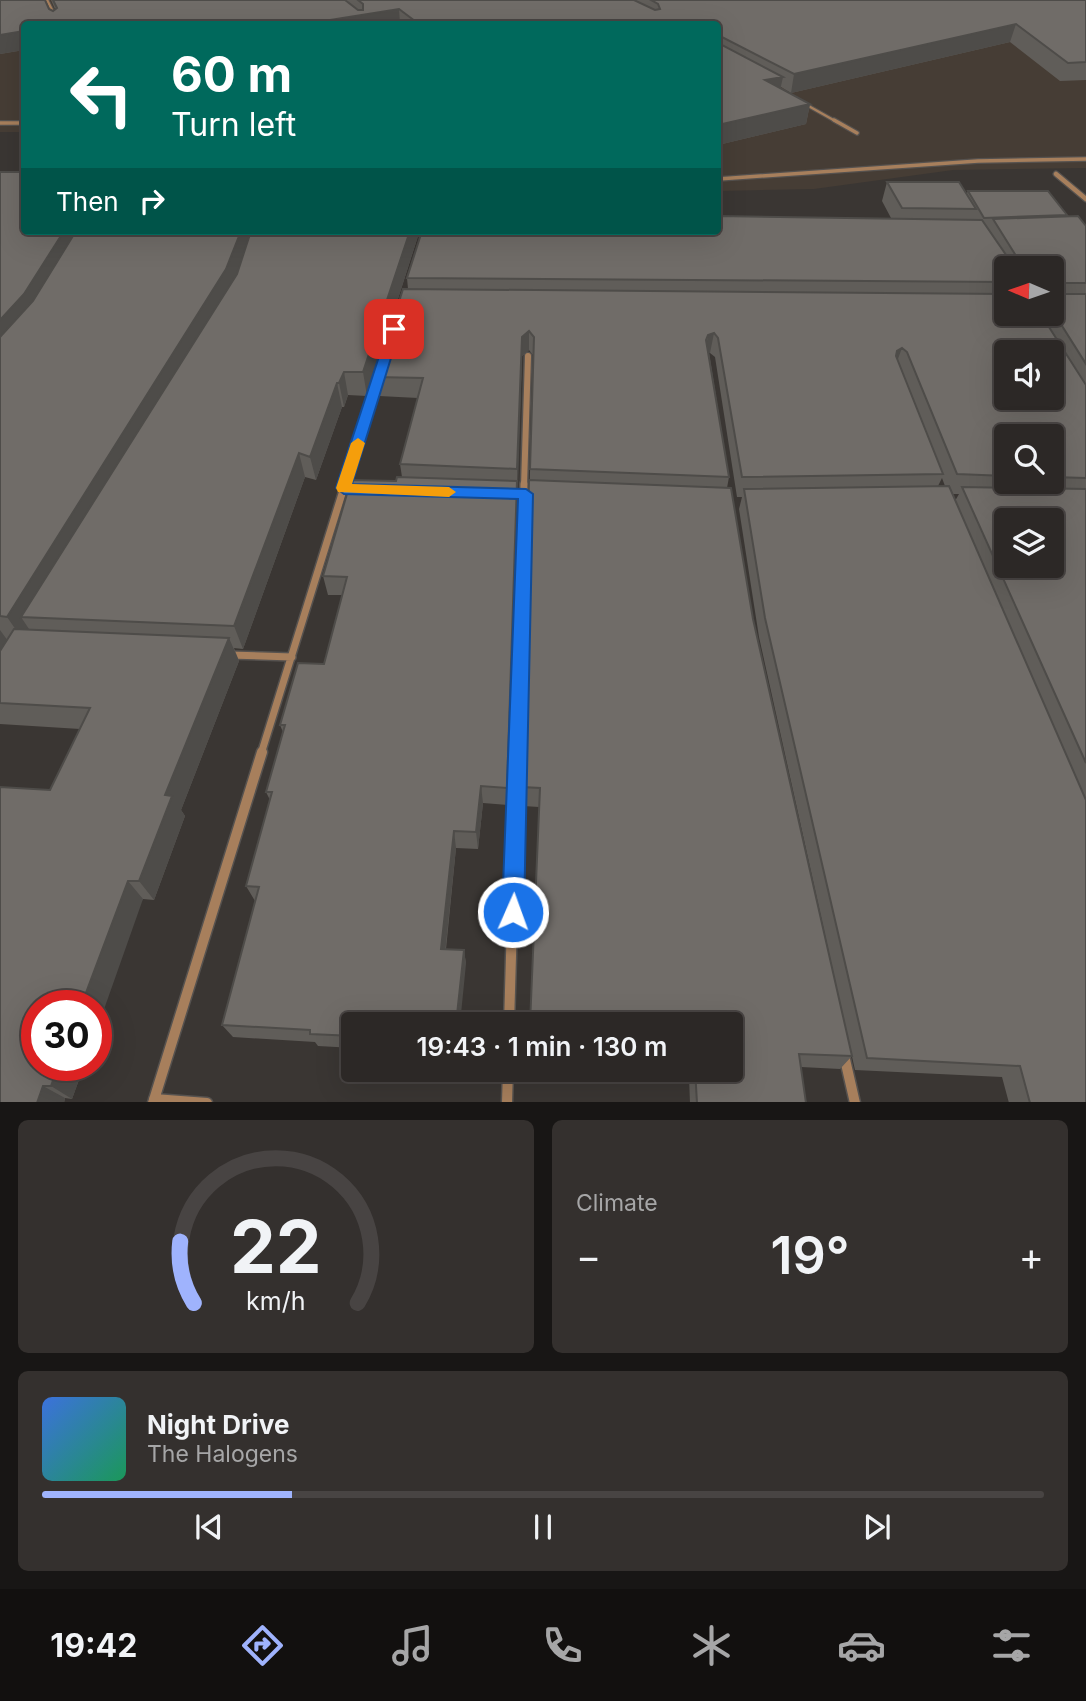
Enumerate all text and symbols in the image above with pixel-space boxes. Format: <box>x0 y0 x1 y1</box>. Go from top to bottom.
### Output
text: 60 m <box>171 45 292 104</box>
icon: left <box>56 49 147 140</box>
text: Turn left <box>171 105 296 144</box>
icon: right <box>133 182 171 220</box>
text: Then <box>56 186 119 217</box>
north arrow <box>994 256 1064 326</box>
map controls <box>994 256 1064 578</box>
pin <box>364 299 424 359</box>
icon: arrive <box>375 310 413 348</box>
button: sound <box>994 340 1064 410</box>
button: search <box>994 424 1064 494</box>
button: layers <box>994 508 1064 578</box>
position arrow <box>476 875 550 949</box>
speed limit sign: 30 <box>21 990 112 1081</box>
text: 19:43 · 1 min · 130 m <box>417 1031 667 1062</box>
text: Climate <box>576 1189 658 1217</box>
text: 22 <box>230 1202 322 1291</box>
text: 19° <box>770 1224 850 1287</box>
text: − <box>576 1233 601 1279</box>
text: + <box>1019 1233 1044 1279</box>
text: km/h <box>246 1285 306 1315</box>
text: Night Drive <box>147 1409 289 1440</box>
text: The Halogens <box>147 1440 298 1468</box>
icon: previous <box>190 1508 228 1546</box>
icon: pause <box>524 1508 562 1546</box>
icon: next <box>858 1508 896 1546</box>
icon: directions <box>238 1621 287 1670</box>
icon: music <box>388 1621 437 1670</box>
icon: phone <box>538 1621 587 1670</box>
icon: climate <box>687 1621 736 1670</box>
icon: car <box>837 1621 886 1670</box>
icon: filters <box>987 1621 1036 1670</box>
text: 19:42 <box>50 1626 137 1665</box>

